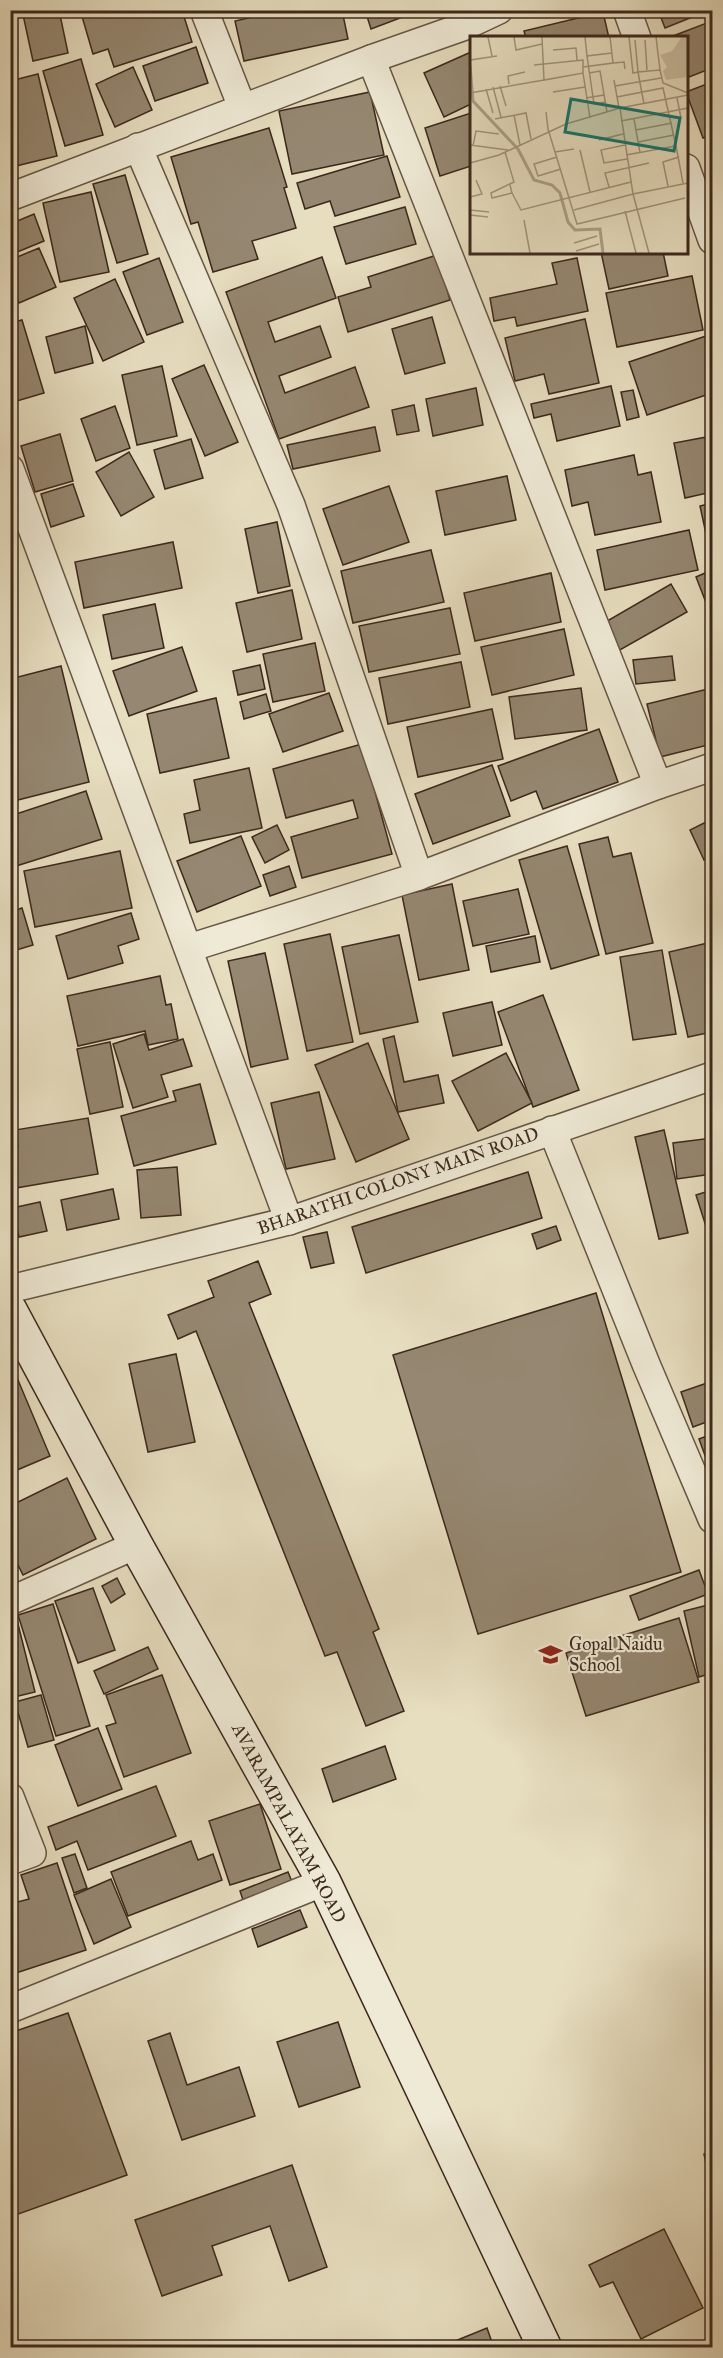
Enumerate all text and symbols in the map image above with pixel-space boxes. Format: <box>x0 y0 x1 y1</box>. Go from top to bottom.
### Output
inset map <box>470 36 687 254</box>
street label: BHARATHI COLONY MAIN ROAD <box>254 1122 542 1240</box>
place label: Gopal Naidu School <box>569 1633 663 1676</box>
school or university icon: Gopal Naidu School <box>538 1641 564 1667</box>
street label: AVARAMPALAYAM ROAD <box>227 1719 351 1927</box>

